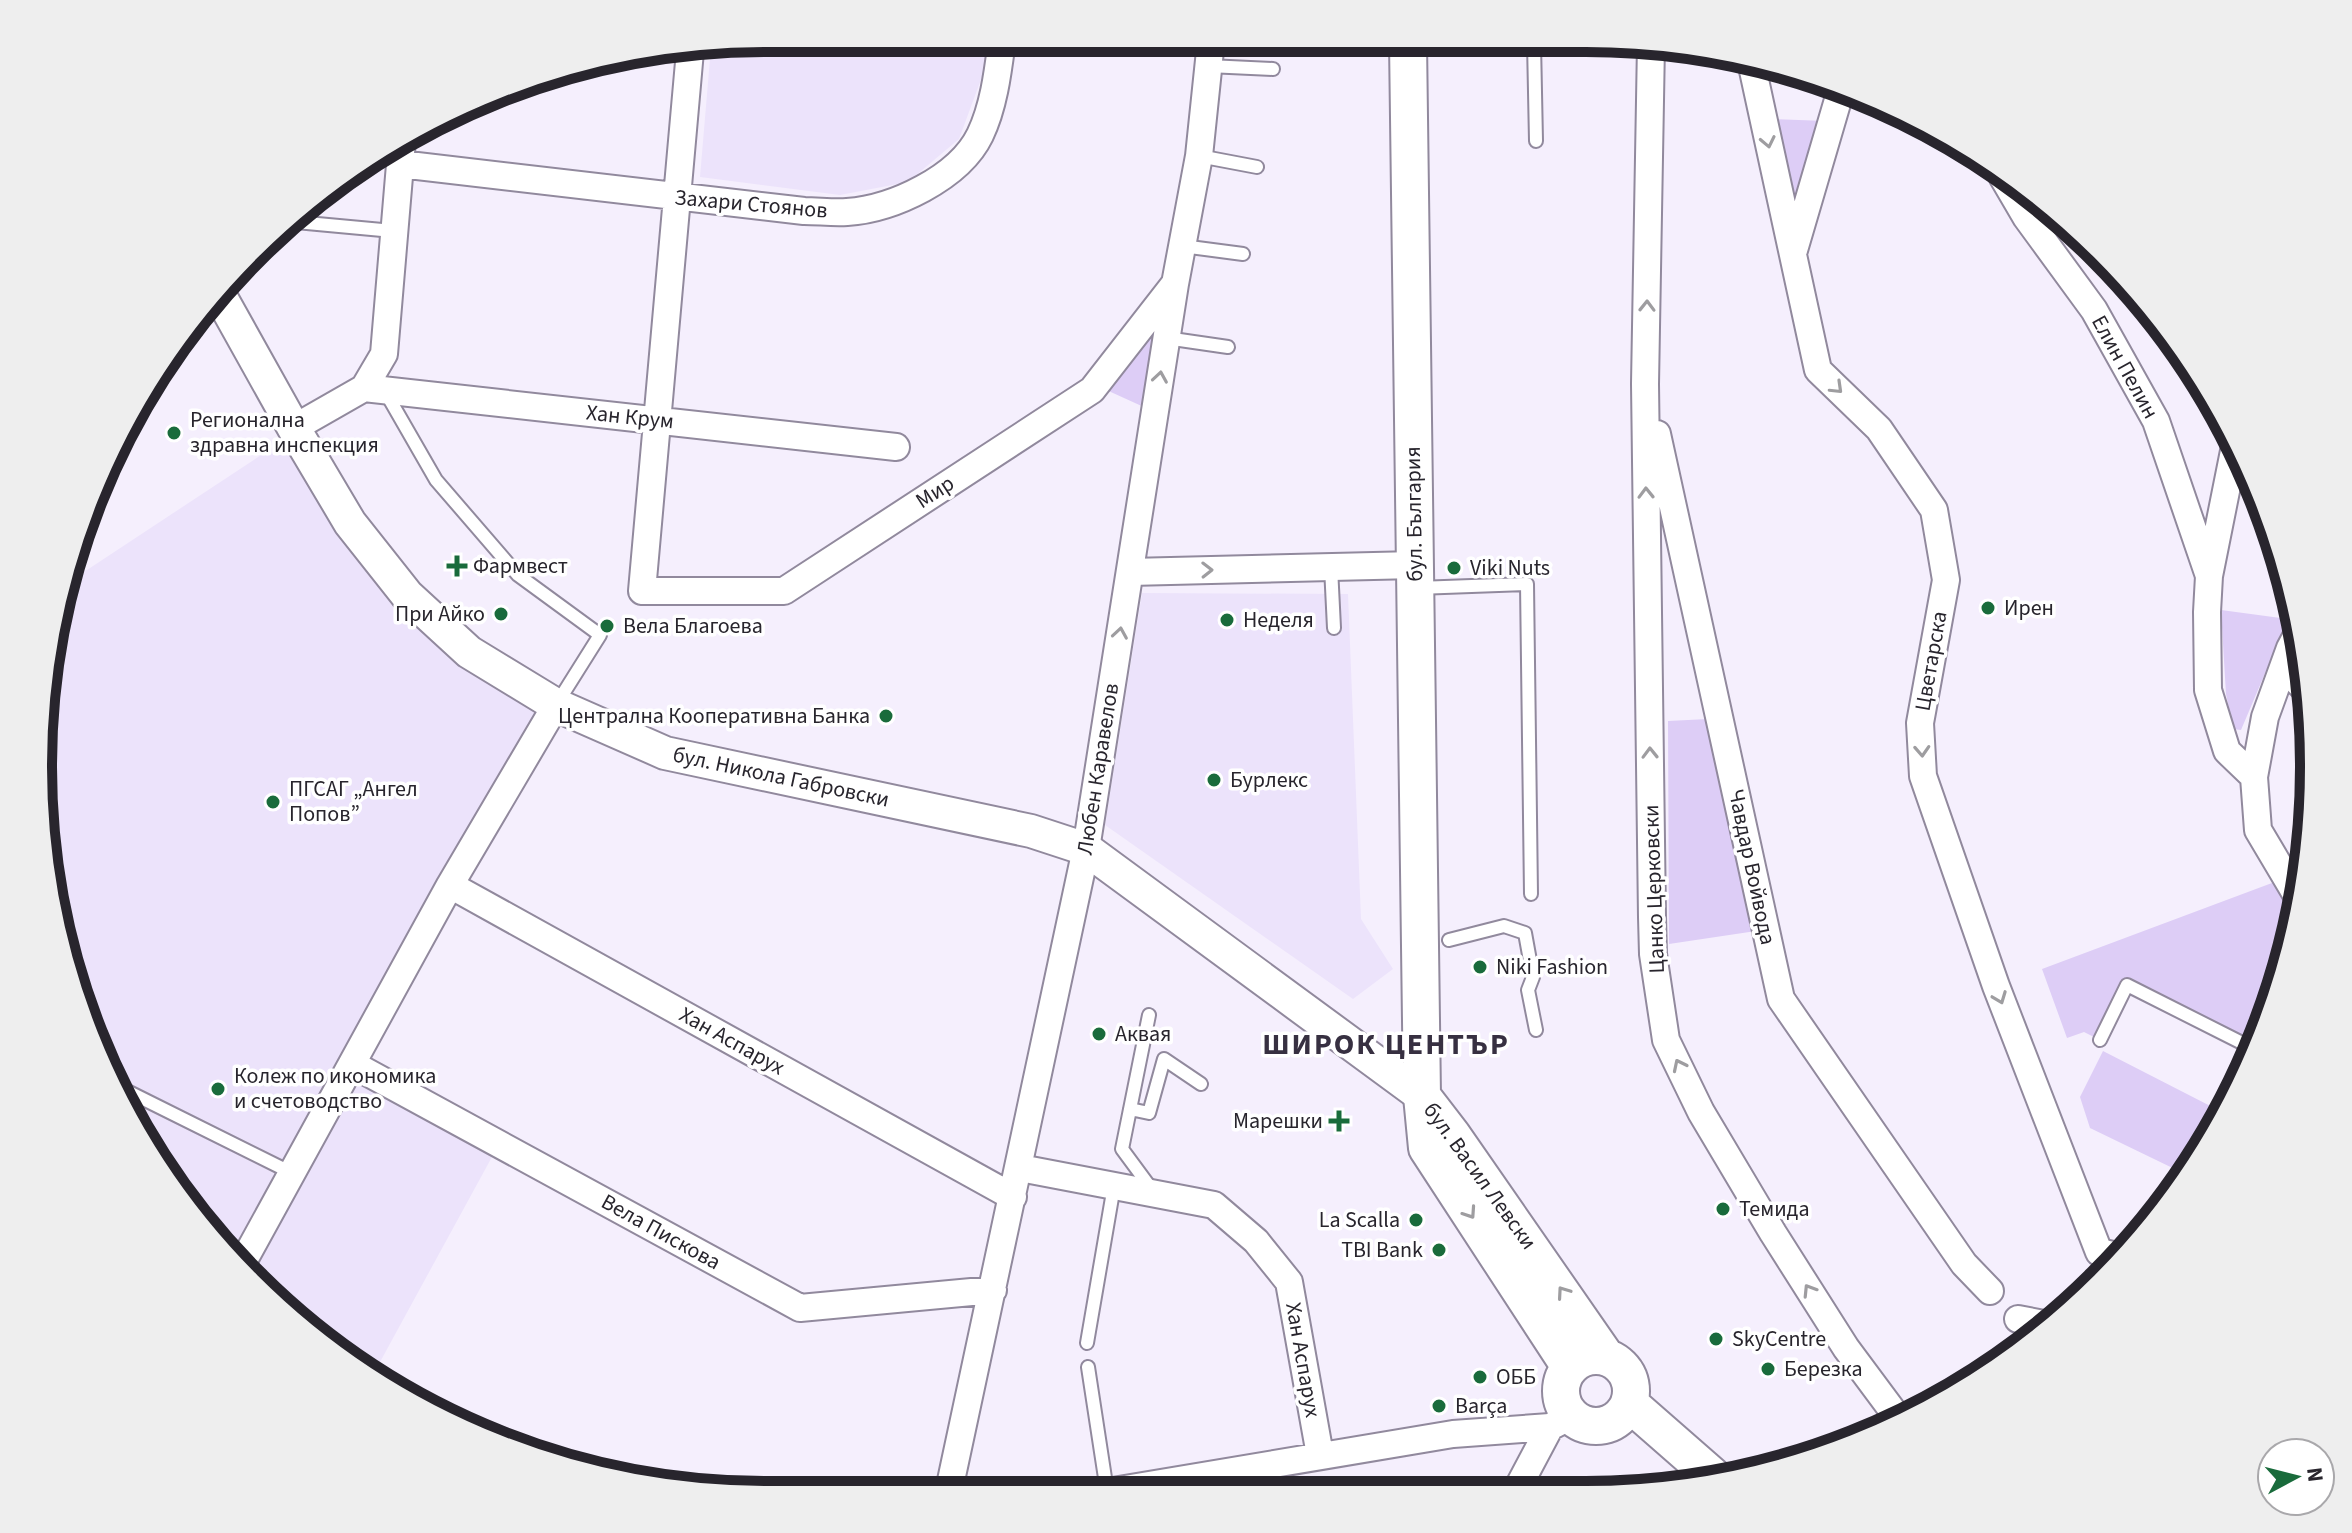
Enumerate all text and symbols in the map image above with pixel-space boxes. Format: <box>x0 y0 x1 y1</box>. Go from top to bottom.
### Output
one-way arrow <box>1759 135 1776 148</box>
street label: Захари Стоянов <box>673 181 829 227</box>
one-way arrow <box>1638 299 1655 312</box>
street label: Елин Пелин <box>2083 309 2167 425</box>
one-way arrow <box>1151 370 1168 383</box>
one-way arrow <box>1828 379 1842 394</box>
street label: Хан Крум <box>585 396 675 438</box>
place label: Регионална здравна инспекция <box>190 404 379 461</box>
marker: Регионална здравна инспекция <box>165 424 183 442</box>
street label: бул. България <box>1397 446 1431 582</box>
street label: Мир <box>909 468 961 516</box>
one-way arrow <box>1638 486 1655 499</box>
place label: Фармвест <box>473 550 568 582</box>
place label: Viki Nuts <box>1470 552 1550 584</box>
marker: Фармвест <box>448 557 466 575</box>
marker: Viki Nuts <box>1445 559 1463 577</box>
one-way arrow <box>1201 561 1214 578</box>
place label: Ирен <box>2004 592 2054 624</box>
place label: При Айко <box>395 598 485 630</box>
marker: Ирен <box>1979 599 1997 617</box>
place label: Неделя <box>1243 604 1314 636</box>
marker: При Айко <box>492 605 510 623</box>
street label: Цветарска <box>1906 609 1956 713</box>
place label: Вела Благоева <box>623 610 763 642</box>
marker: Неделя <box>1218 611 1236 629</box>
marker: Вела Благоева <box>598 617 616 635</box>
one-way arrow <box>1111 627 1128 640</box>
street label: Любен Каравелов <box>1069 681 1127 857</box>
place label: Централна Кооперативна Банка <box>558 700 870 732</box>
marker: Централна Кооперативна Банка <box>877 707 895 725</box>
street label: бул. Никола Габровски <box>670 738 892 816</box>
one-way arrow <box>1913 745 1930 758</box>
one-way arrow <box>1641 746 1659 759</box>
place label: Бурлекс <box>1230 764 1308 796</box>
marker: Бурлекс <box>1205 771 1223 789</box>
place label: ПГСАГ „Ангел Попов” <box>289 773 418 830</box>
street label: Чавдар Войвода <box>1720 786 1784 948</box>
marker: ПГСАГ „Ангел Попов” <box>264 793 282 811</box>
street label: Цанко Церковски <box>1635 804 1673 974</box>
place label: Niki Fashion <box>1496 951 1608 983</box>
marker: Niki Fashion <box>1471 958 1489 976</box>
one-way arrow <box>1990 990 2007 1004</box>
street label: Хан Аспарух <box>673 999 791 1083</box>
place label: Аквая <box>1115 1018 1171 1050</box>
district label: ШИРОК ЦЕНТЪР <box>1262 1023 1510 1066</box>
marker: Аквая <box>1090 1025 1108 1043</box>
one-way arrow <box>1673 1058 1688 1073</box>
place label: Колеж по икономика и счетоводство <box>234 1060 436 1117</box>
marker: Колеж по икономика и счетоводство <box>209 1080 227 1098</box>
street label: бул. Васил Левски <box>1416 1096 1544 1256</box>
place label: Марешки <box>1233 1105 1323 1137</box>
marker: Марешки <box>1330 1112 1348 1130</box>
street label: Вела Пискова <box>595 1186 727 1278</box>
place label: Темида <box>1739 1193 1810 1225</box>
marker: Темида <box>1714 1200 1732 1218</box>
place label: La Scalla <box>1319 1204 1400 1236</box>
one-way arrow <box>1460 1205 1475 1219</box>
marker: La Scalla <box>1407 1211 1425 1229</box>
place label: TBI Bank <box>1341 1234 1423 1266</box>
marker: TBI Bank <box>1430 1241 1448 1259</box>
one-way arrow <box>1803 1284 1818 1298</box>
one-way arrow <box>1558 1286 1573 1300</box>
street label: Хан Аспарух <box>1277 1300 1329 1420</box>
place label: SkyCentre <box>1732 1323 1826 1355</box>
marker: SkyCentre <box>1707 1330 1725 1348</box>
place label: Березка <box>1784 1353 1863 1385</box>
marker: Березка <box>1759 1360 1777 1378</box>
place label: ОББ <box>1496 1361 1536 1393</box>
marker: ОББ <box>1471 1368 1489 1386</box>
place label: Barça <box>1455 1390 1507 1422</box>
marker: Barça <box>1430 1397 1448 1415</box>
north arrow <box>2256 1437 2336 1517</box>
text: N <box>2298 1465 2332 1484</box>

